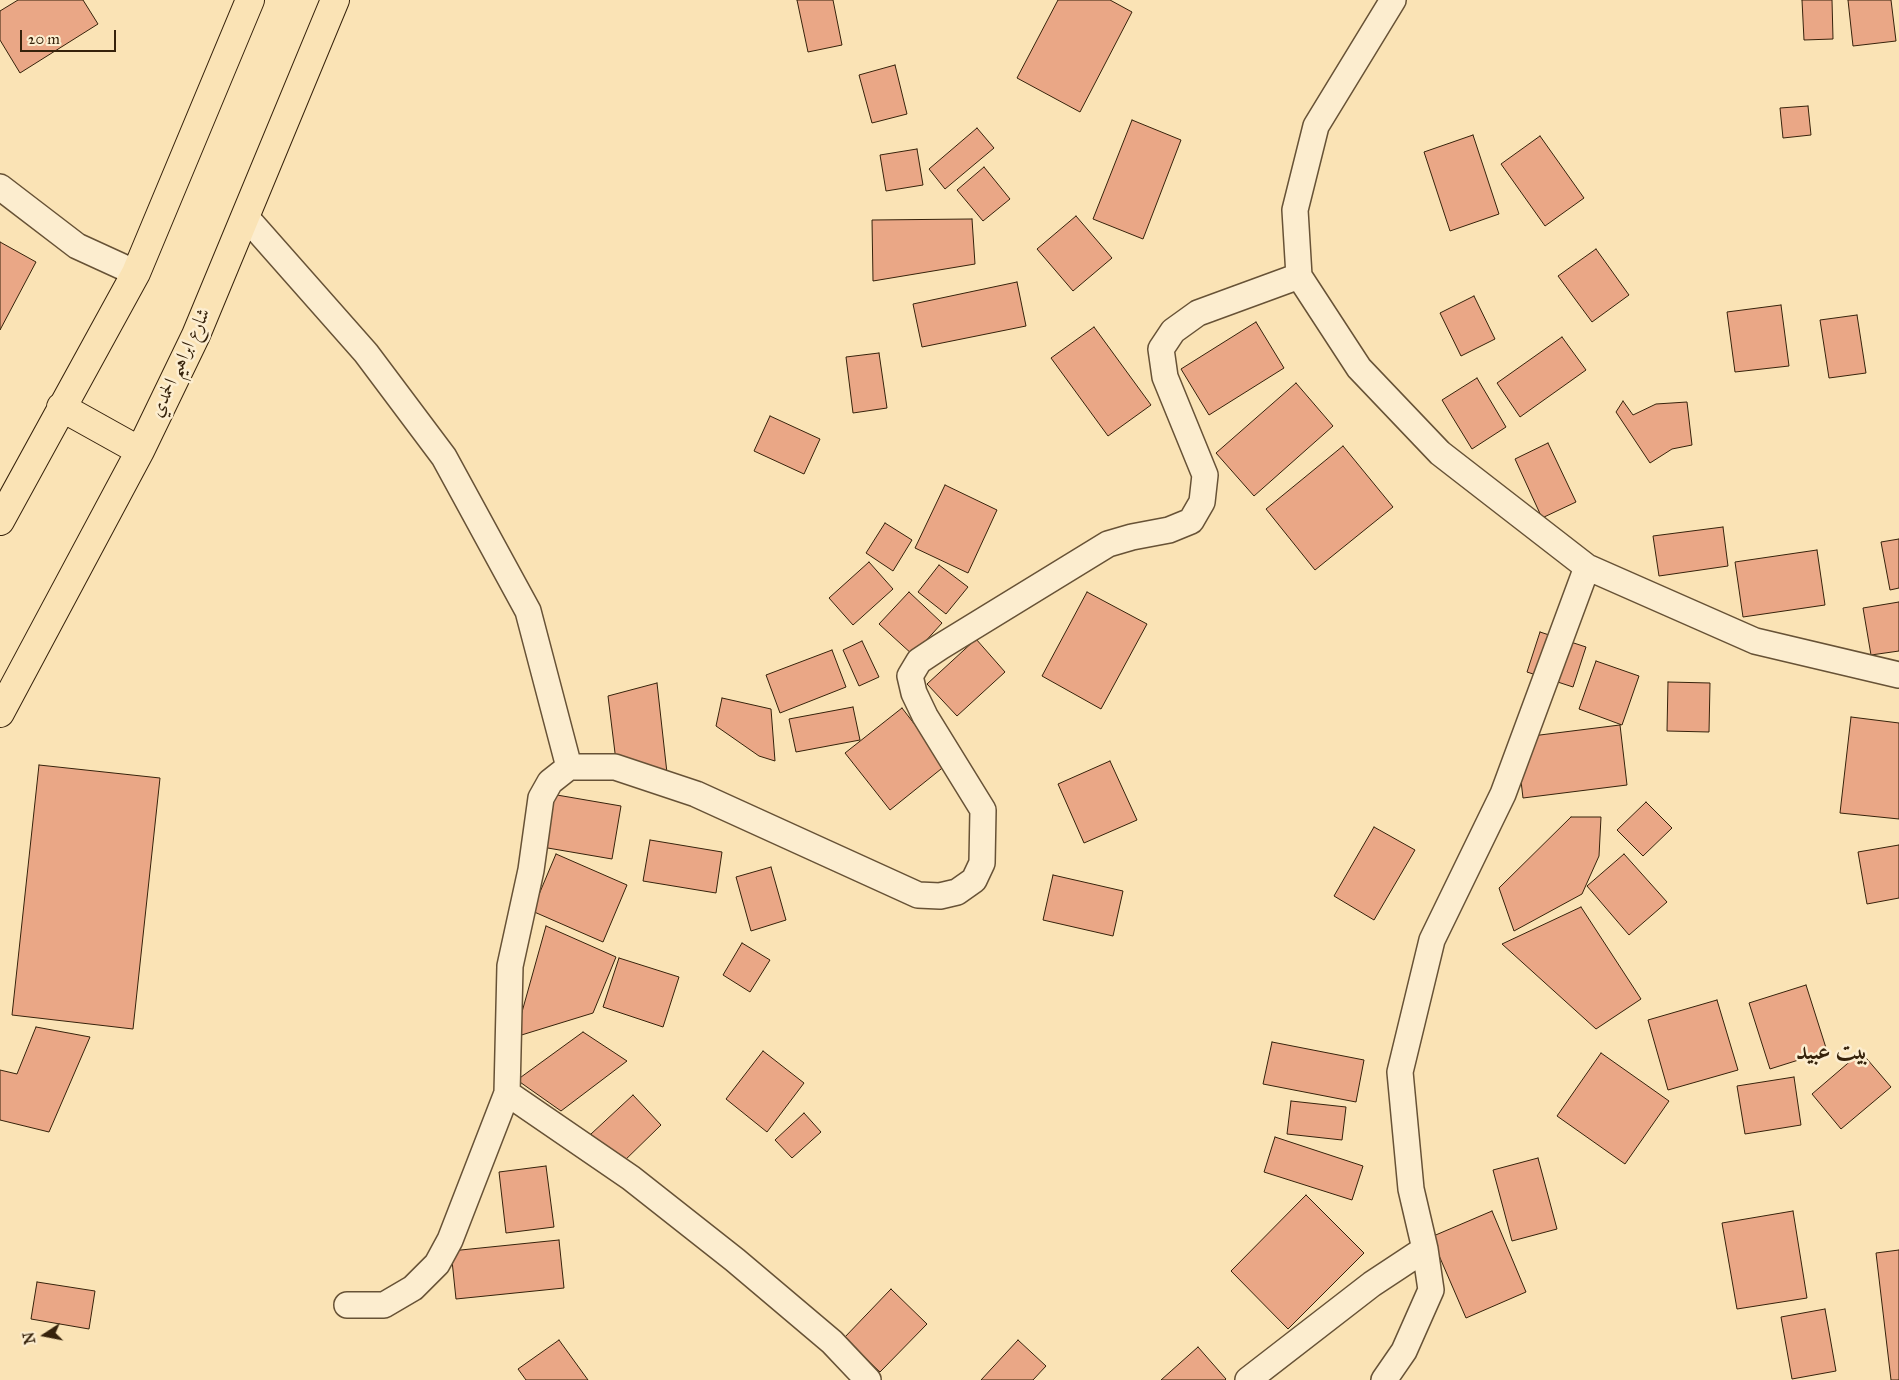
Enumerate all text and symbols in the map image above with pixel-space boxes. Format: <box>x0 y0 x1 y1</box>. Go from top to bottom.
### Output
scale bar <box>22 20 119 52</box>
text: 20 m <box>28 30 60 48</box>
street label: شارع ابراهيم الحمدي <box>146 305 216 421</box>
district label: بيت عبيد <box>1796 1039 1868 1067</box>
north arrow <box>20 1310 70 1360</box>
text: N <box>20 1331 39 1345</box>

